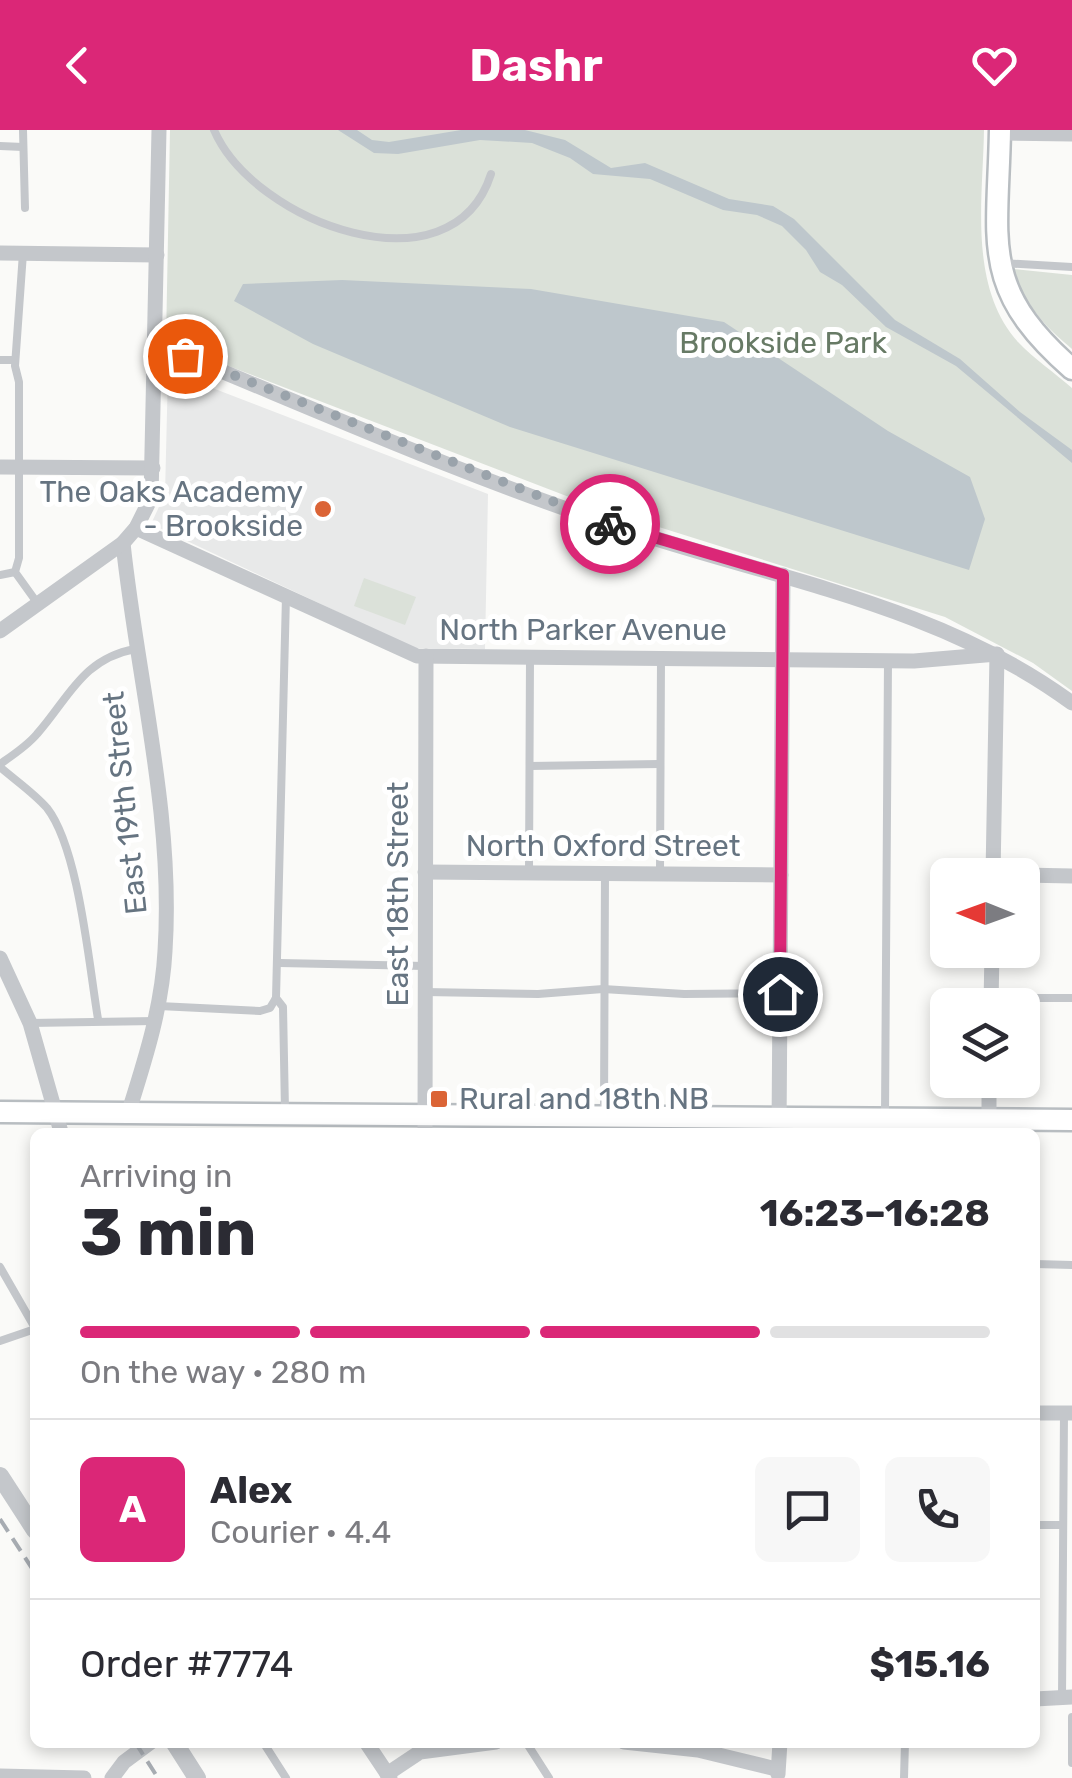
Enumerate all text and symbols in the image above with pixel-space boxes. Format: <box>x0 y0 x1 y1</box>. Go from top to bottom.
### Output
icon: back <box>50 38 105 93</box>
icon: heart <box>967 38 1022 93</box>
text: Dashr <box>469 39 603 92</box>
pin <box>143 314 228 399</box>
park label: Brookside Park <box>679 325 887 361</box>
icon: bag <box>158 329 213 384</box>
place label: The Oaks Academy - Brookside <box>39 474 303 544</box>
courier <box>560 474 660 574</box>
icon: bike <box>583 497 638 552</box>
marker: The Oaks Academy - Brookside <box>312 498 334 520</box>
street label: North Parker Avenue <box>439 612 727 648</box>
street label: East 19th Street <box>95 690 155 916</box>
street label: East 18th Street <box>380 781 416 1007</box>
street label: North Oxford Street <box>466 828 741 864</box>
north arrow <box>930 858 1040 968</box>
map controls <box>930 858 1040 1098</box>
pin <box>738 952 823 1037</box>
icon: home <box>753 967 808 1022</box>
button: layers <box>930 988 1040 1098</box>
place label: Rural and 18th NB <box>459 1081 709 1117</box>
marker: Rural and 18th NB <box>428 1088 450 1110</box>
text: Arriving in <box>80 1157 232 1195</box>
text: 16:23–16:28 <box>760 1190 990 1236</box>
text: 3 min <box>80 1194 257 1271</box>
text: On the way · 280 m <box>80 1353 367 1391</box>
button: chat <box>755 1457 860 1562</box>
button: phone <box>885 1457 990 1562</box>
text: Alex <box>210 1467 292 1513</box>
text: A <box>119 1486 146 1532</box>
text: Courier · 4.4 <box>210 1513 391 1551</box>
text: Order #7774 <box>80 1641 293 1687</box>
text: $15.16 <box>869 1641 990 1687</box>

